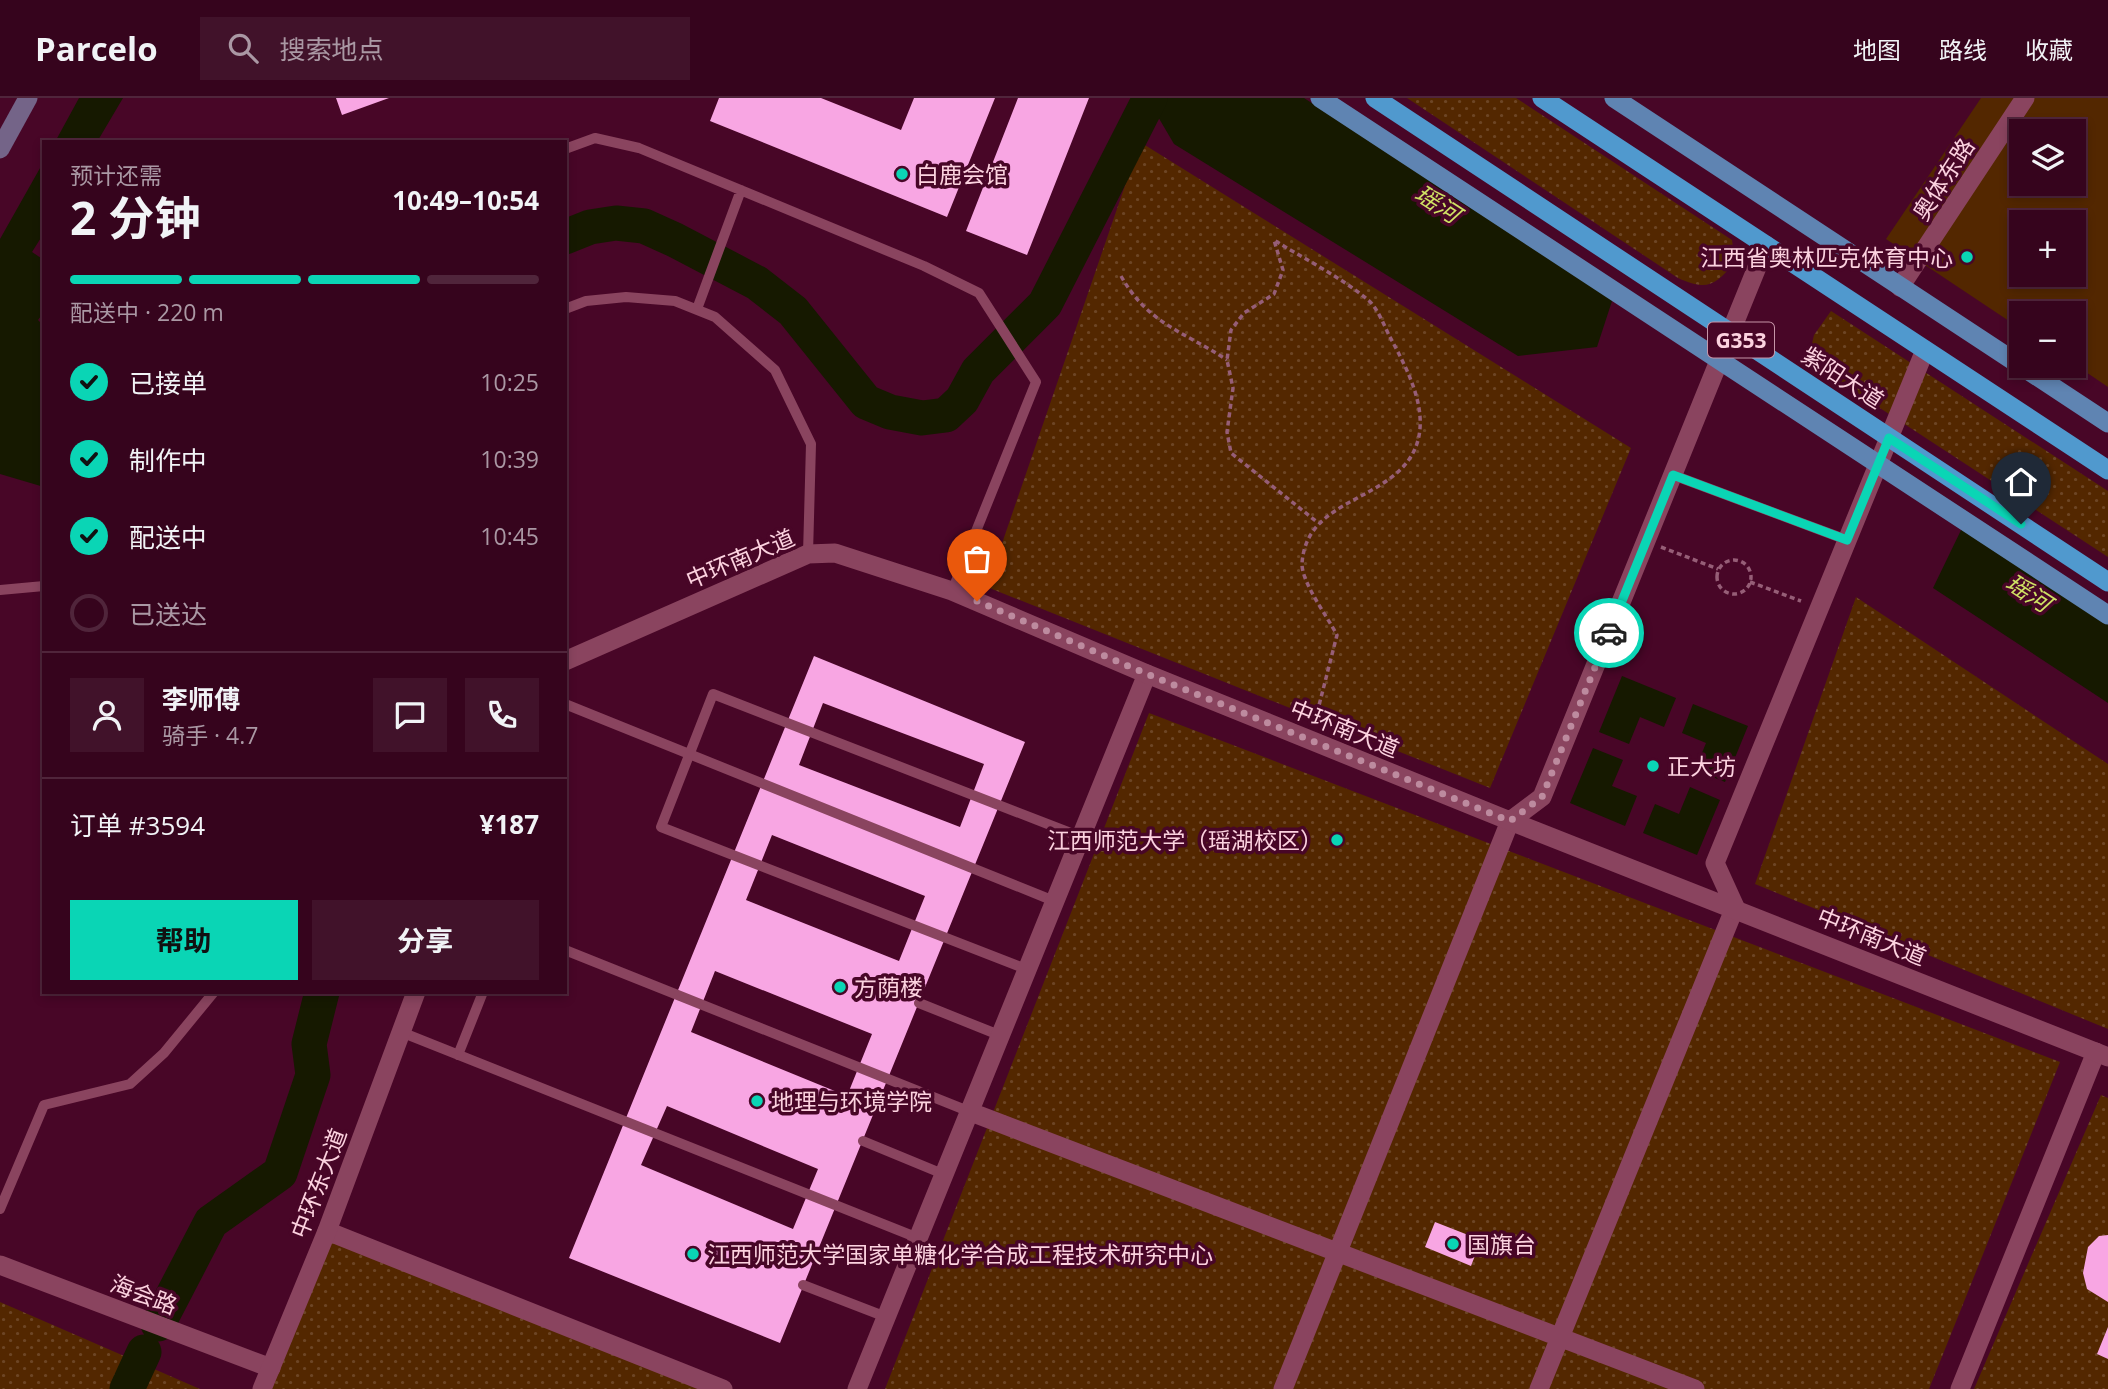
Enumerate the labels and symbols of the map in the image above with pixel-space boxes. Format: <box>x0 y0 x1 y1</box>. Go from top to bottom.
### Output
street label: 奥体东路 <box>1905 132 1981 226</box>
place label: 白鹿会馆 <box>916 158 1008 190</box>
marker: 白鹿会馆 <box>894 166 910 182</box>
water label: 瑶河 <box>1409 176 1470 232</box>
place label: 江西省奥林匹克体育中心 <box>1700 241 1953 273</box>
marker: 江西省奥林匹克体育中心 <box>1959 249 1975 265</box>
road number: G353 <box>1708 322 1774 358</box>
street label: 紫阳大道 <box>1796 339 1890 415</box>
pin <box>1991 452 2051 524</box>
street label: 中环南大道 <box>681 521 799 595</box>
pin <box>947 529 1007 601</box>
water label: 瑶河 <box>2000 565 2061 621</box>
courier <box>1574 598 1644 668</box>
street label: 中环南大道 <box>1286 692 1404 764</box>
place label: 正大坊 <box>1667 750 1736 782</box>
marker: 正大坊 <box>1645 758 1661 774</box>
place label: 江西师范大学（瑶湖校区） <box>1047 824 1323 856</box>
marker: 江西师范大学（瑶湖校区） <box>1329 832 1345 848</box>
street label: 中环南大道 <box>1813 900 1931 972</box>
place label: 方荫楼 <box>854 971 923 1003</box>
marker: 方荫楼 <box>832 979 848 995</box>
place label: 地理与环境学院 <box>771 1085 932 1117</box>
marker: 地理与环境学院 <box>749 1093 765 1109</box>
street label: 中环东大道 <box>282 1124 354 1242</box>
place label: 国旗台 <box>1467 1228 1536 1260</box>
marker: 国旗台 <box>1445 1236 1461 1252</box>
place label: 江西师范大学国家单糖化学合成工程技术研究中心 <box>707 1238 1213 1270</box>
marker: 江西师范大学国家单糖化学合成工程技术研究中心 <box>685 1246 701 1262</box>
street label: 海会路 <box>106 1267 182 1321</box>

